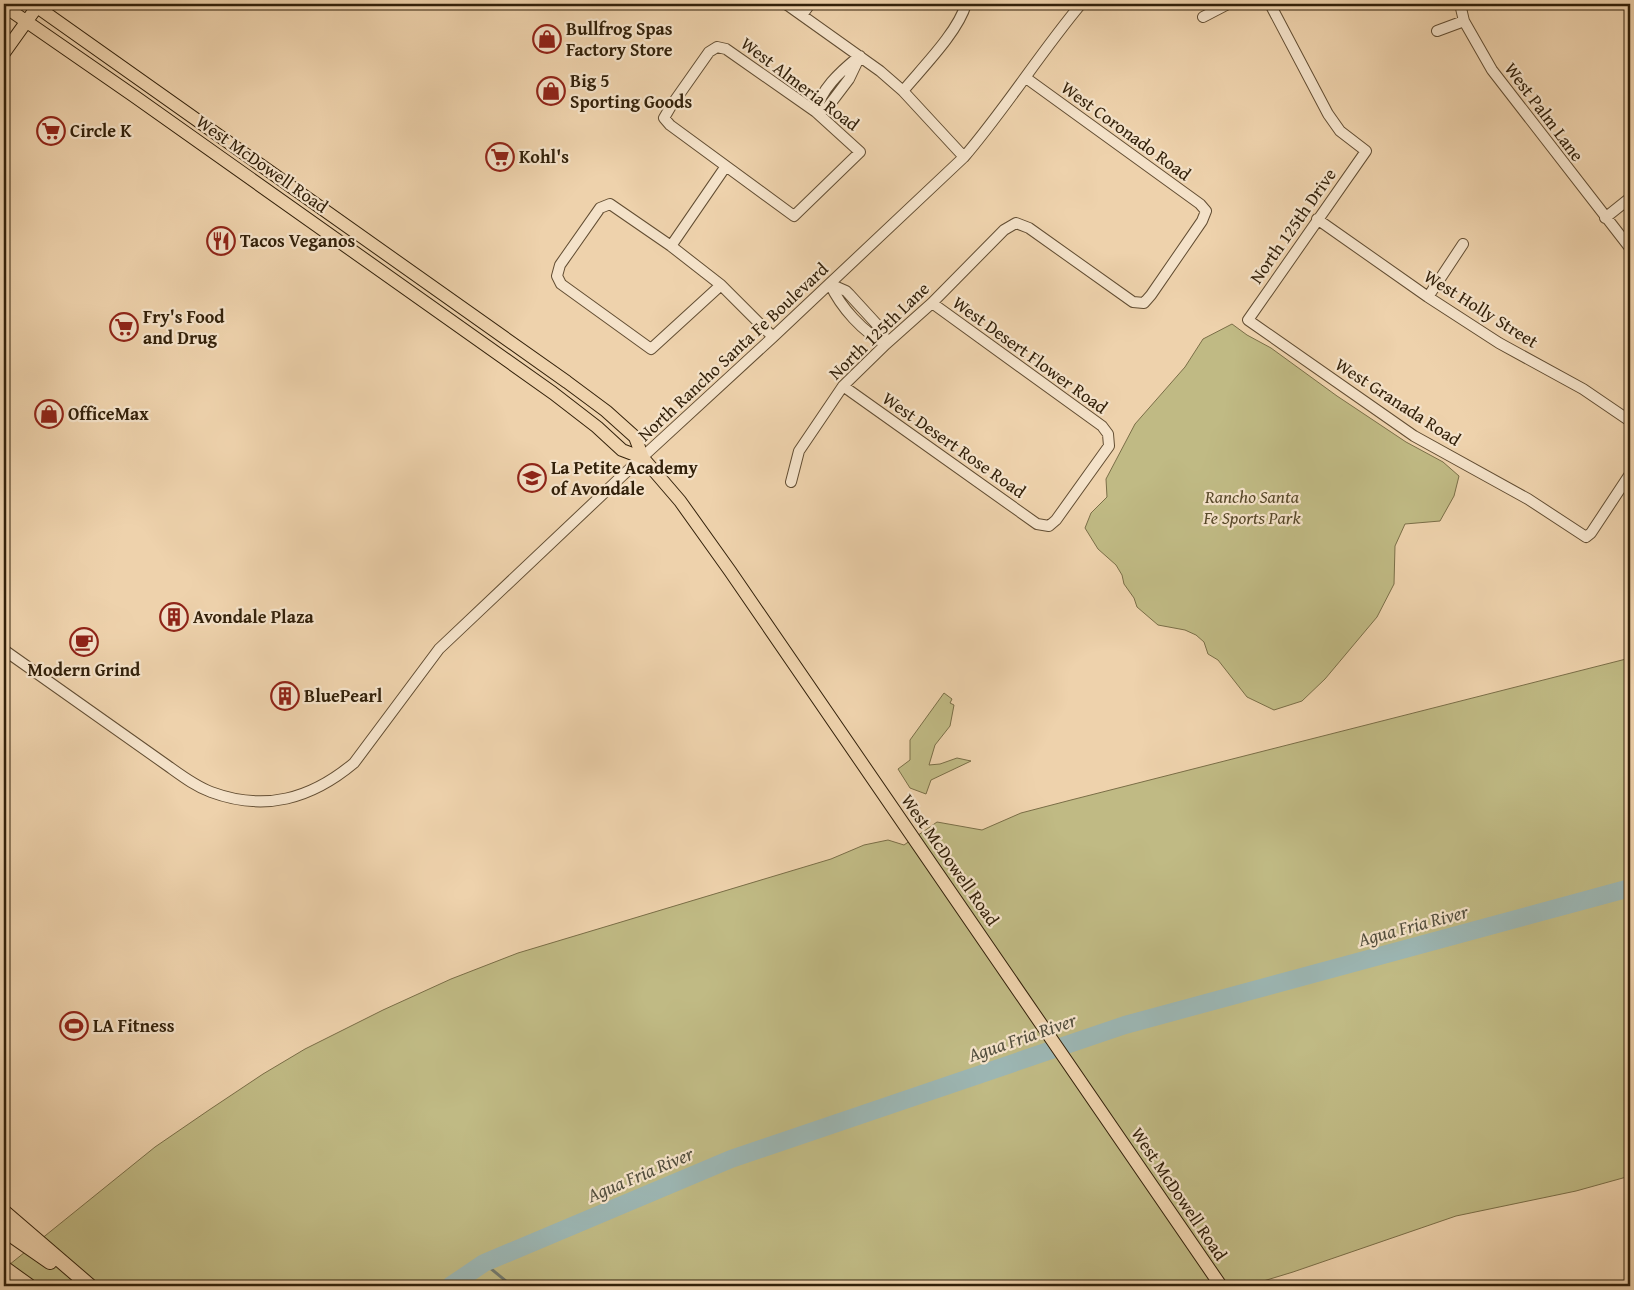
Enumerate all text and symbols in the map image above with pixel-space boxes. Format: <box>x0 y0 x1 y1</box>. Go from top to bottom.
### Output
place label: Bullfrog Spas Factory Store <box>566 15 673 63</box>
shop icon: Bullfrog Spas Factory Store <box>532 24 562 54</box>
street label: West Almeria Road <box>735 30 866 137</box>
street label: West Palm Lane <box>1498 56 1591 167</box>
place label: Big 5 Sporting Goods <box>570 67 692 115</box>
street label: West Coronado Road <box>1056 74 1197 187</box>
shop icon: Big 5 Sporting Goods <box>536 76 566 106</box>
street label: West McDowell Road <box>191 108 334 220</box>
supermarket icon: Circle K <box>36 116 66 146</box>
place label: Circle K <box>70 117 132 144</box>
supermarket icon: Kohl's <box>485 142 515 172</box>
place label: Kohl's <box>519 143 569 170</box>
street label: North 125th Drive <box>1243 162 1343 289</box>
restaurant icon: Tacos Veganos <box>206 226 236 256</box>
place label: Tacos Veganos <box>240 227 355 254</box>
street label: North Rancho Santa Fe Boulevard <box>631 256 834 447</box>
street label: West Holly Street <box>1419 263 1544 355</box>
street label: North 125th Lane <box>822 275 935 386</box>
street label: West Desert Flower Road <box>947 289 1114 420</box>
place label: Fry's Food and Drug <box>143 303 225 351</box>
supermarket icon: Fry's Food and Drug <box>109 312 139 342</box>
street label: West Granada Road <box>1330 351 1467 453</box>
street label: West Desert Rose Road <box>877 385 1032 505</box>
shop icon: OfficeMax <box>34 399 64 429</box>
place label: OfficeMax <box>68 400 149 427</box>
place label: La Petite Academy of Avondale <box>551 454 699 502</box>
school or university icon: La Petite Academy of Avondale <box>517 463 547 493</box>
park label: Rancho Santa Fe Sports Park <box>1202 483 1301 531</box>
building icon: Avondale Plaza <box>159 602 189 632</box>
place label: Avondale Plaza <box>193 603 315 630</box>
cafe icon: Modern Grind <box>69 627 99 657</box>
place label: Modern Grind <box>28 656 141 683</box>
building icon: BluePearl <box>270 681 300 711</box>
place label: BluePearl <box>304 682 383 709</box>
street label: West McDowell Road <box>895 788 1006 932</box>
water label: Agua Fria River <box>1354 897 1472 953</box>
water label: Agua Fria River <box>963 1005 1081 1069</box>
sports icon: LA Fitness <box>59 1011 89 1041</box>
place label: LA Fitness <box>93 1012 175 1039</box>
street label: West McDowell Road <box>1125 1122 1234 1266</box>
water label: Agua Fria River <box>582 1139 698 1209</box>

